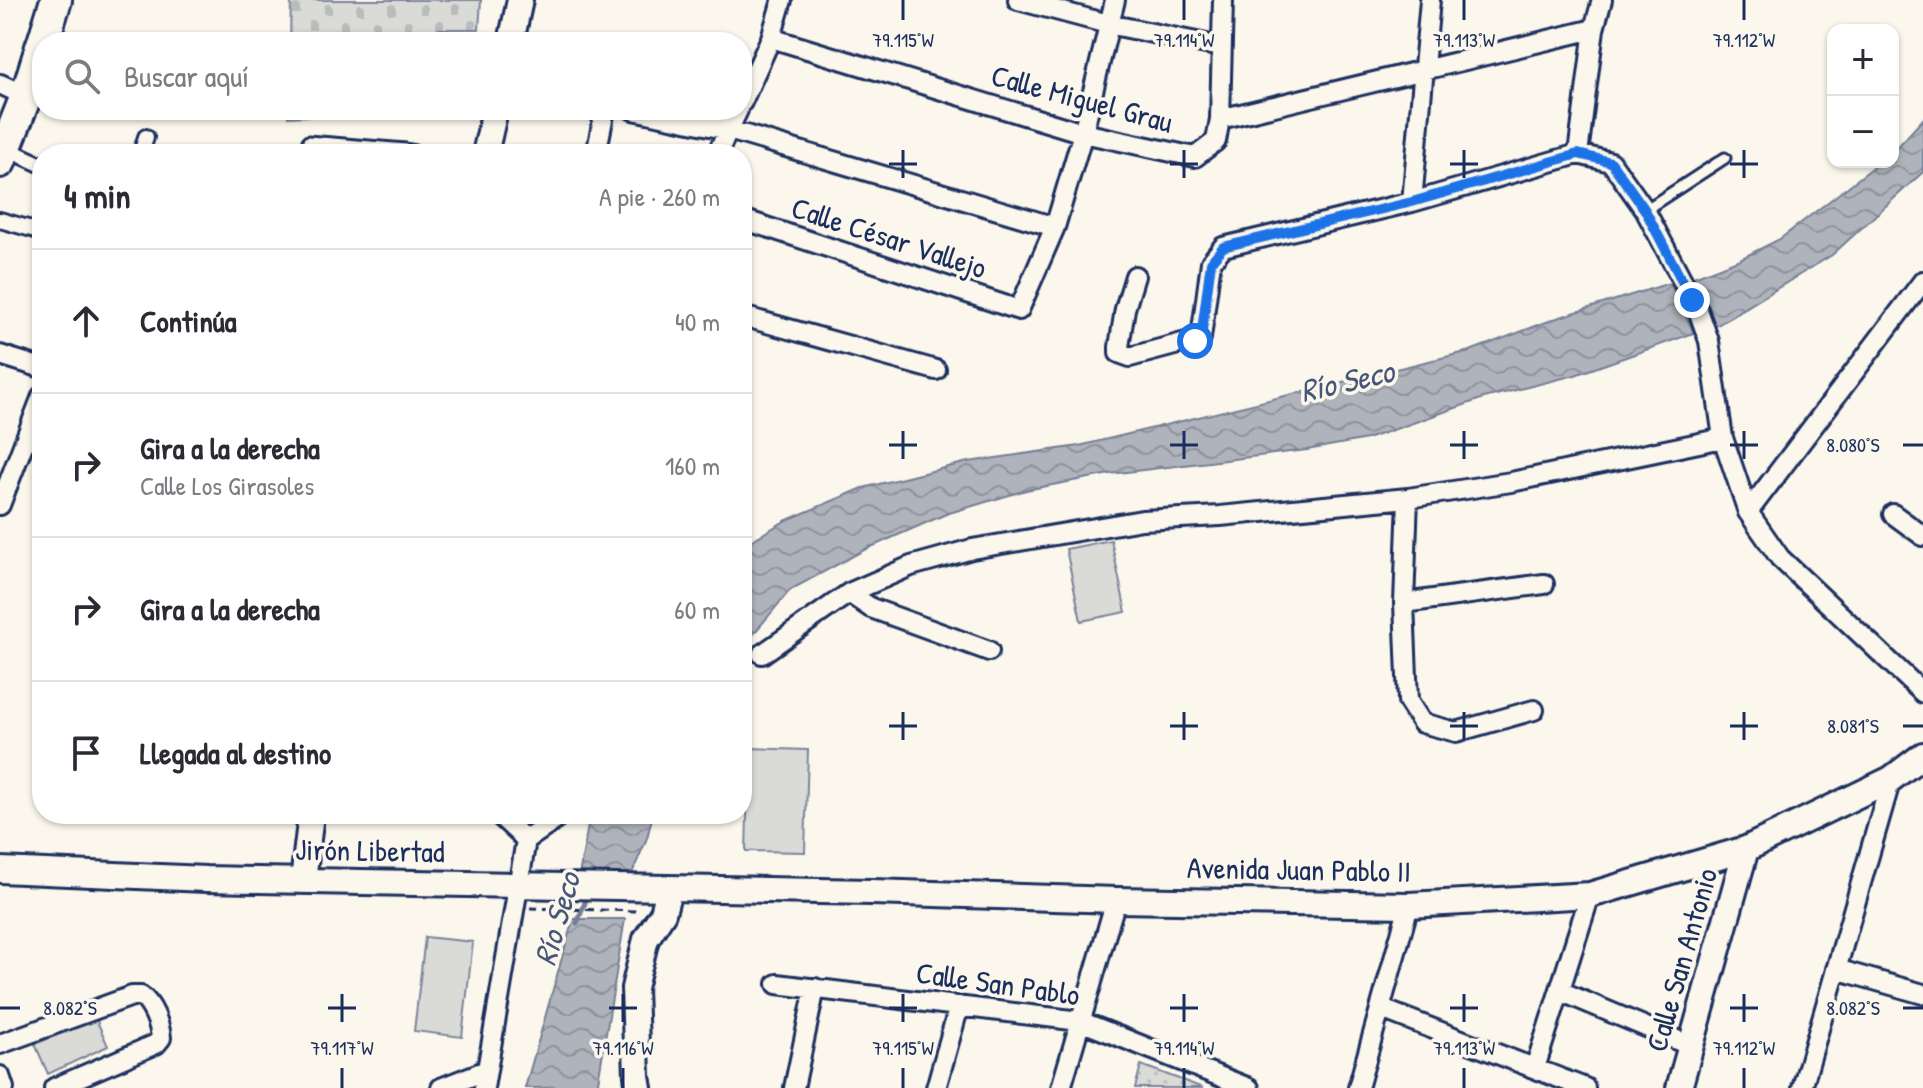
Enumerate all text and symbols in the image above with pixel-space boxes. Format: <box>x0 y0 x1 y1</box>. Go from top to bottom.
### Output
map controls <box>1827 24 1899 168</box>
button: + <box>1827 24 1899 96</box>
text: 79.115°W <box>872 26 934 53</box>
text: 79.114°W <box>1154 26 1215 53</box>
text: 79.113°W <box>1433 26 1496 53</box>
text: 79.112°W <box>1713 26 1776 53</box>
search box <box>32 32 752 120</box>
icon: search <box>60 54 104 98</box>
street label: Calle Miguel Grau <box>987 55 1177 141</box>
text: Buscar aquí <box>124 56 249 96</box>
button: − <box>1827 96 1899 168</box>
text: 4 min <box>64 173 131 219</box>
text: A pie · 260 m <box>599 179 720 214</box>
street label: Calle César Vallejo <box>787 187 992 287</box>
route end <box>1674 282 1710 318</box>
icon: ahead <box>64 299 108 343</box>
text: Continúa <box>140 301 236 341</box>
text: 40 m <box>675 304 720 339</box>
route start <box>1177 323 1213 359</box>
water label: Río Seco <box>1296 348 1400 412</box>
text: Gira a la derecha <box>140 428 320 468</box>
text: 8.080°S <box>1826 431 1880 458</box>
icon: right <box>64 443 108 487</box>
text: 160 m <box>665 448 720 483</box>
text: Calle Los Girasoles <box>140 468 314 503</box>
icon: right <box>64 587 108 631</box>
text: Gira a la derecha <box>140 589 320 629</box>
text: 60 m <box>674 592 720 627</box>
text: 8.081°S <box>1827 712 1879 739</box>
icon: arrive <box>64 731 108 775</box>
text: Llegada al destino <box>140 733 331 773</box>
street label: Jirón Libertad <box>295 829 445 871</box>
street label: Avenida Juan Pablo II <box>1187 847 1411 891</box>
street label: Calle San Antonio <box>1636 863 1726 1056</box>
water label: Río Seco <box>523 865 591 970</box>
street label: Calle San Pablo <box>914 952 1082 1014</box>
text: 8.082°S <box>43 994 97 1021</box>
text: 8.082°S <box>1826 994 1880 1021</box>
text: 79.117°W <box>311 1034 374 1061</box>
text: 79.116°W <box>593 1034 654 1061</box>
text: 79.115°W <box>872 1034 934 1061</box>
text: 79.114°W <box>1154 1034 1215 1061</box>
text: 79.113°W <box>1433 1034 1496 1061</box>
text: 79.112°W <box>1713 1034 1776 1061</box>

